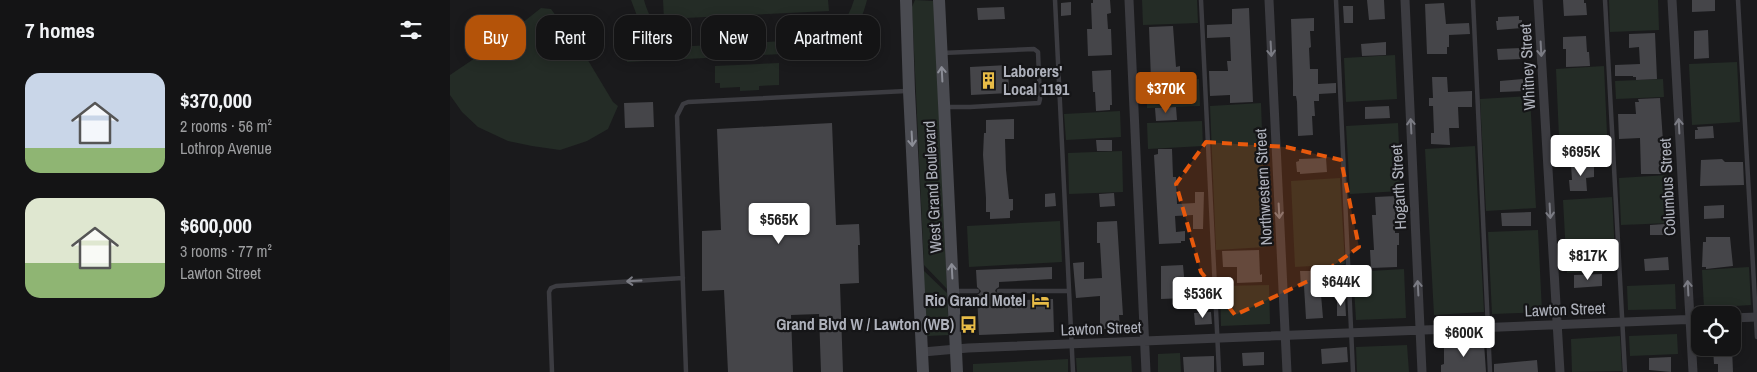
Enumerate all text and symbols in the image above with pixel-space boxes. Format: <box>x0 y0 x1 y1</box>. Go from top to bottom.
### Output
chip: Buy <box>465 15 526 60</box>
chip: Rent <box>536 15 604 60</box>
chip: Filters <box>614 15 691 60</box>
chip: New <box>701 15 766 60</box>
chip: Apartment <box>776 15 880 60</box>
text: 7 homes <box>25 16 95 45</box>
icon: filters <box>397 16 425 44</box>
street label: Whitney Street <box>1514 23 1540 111</box>
one-way arrow <box>1267 40 1276 56</box>
one-way arrow <box>1537 40 1546 56</box>
place label: Laborers' Local 1191 <box>1003 60 1070 100</box>
one-way arrow <box>938 66 947 82</box>
building icon: Laborers' Local 1191 <box>979 70 999 90</box>
pin: $370K <box>1131 72 1201 114</box>
text: $370K <box>1147 77 1185 99</box>
text: $370,000 <box>180 86 252 115</box>
icon: home <box>65 93 125 153</box>
text: 2 rooms · 56 m² <box>180 115 272 137</box>
one-way arrow <box>1406 118 1415 134</box>
one-way arrow <box>1675 118 1684 134</box>
street label: West Grand Boulevard <box>918 120 946 254</box>
street label: Northwestern Street <box>1249 128 1277 246</box>
one-way arrow <box>907 131 916 147</box>
pin: $695K <box>1546 134 1616 177</box>
text: Lothrop Avenue <box>180 137 272 159</box>
street label: Columbus Street <box>1653 137 1681 236</box>
text: $695K <box>1562 140 1600 162</box>
street label: Hogarth Street <box>1385 143 1411 230</box>
pin: $565K <box>744 202 814 245</box>
one-way arrow <box>1274 203 1283 219</box>
one-way arrow <box>1546 203 1555 219</box>
text: $565K <box>760 208 798 230</box>
text: $600,000 <box>180 211 252 240</box>
icon: home <box>65 218 125 278</box>
pin: $817K <box>1553 238 1623 281</box>
text: 3 rooms · 77 m² <box>180 240 272 262</box>
text: $817K <box>1569 244 1607 266</box>
text: Lawton Street <box>180 262 261 284</box>
one-way arrow <box>947 263 957 280</box>
pin: $644K <box>1306 264 1376 307</box>
text: $644K <box>1322 270 1360 292</box>
one-way arrow <box>626 276 642 285</box>
pin: $536K <box>1168 276 1238 319</box>
one-way arrow <box>1413 281 1423 297</box>
one-way arrow <box>1684 281 1693 297</box>
text: $536K <box>1184 282 1222 304</box>
place label: Rio Grand Motel <box>925 289 1026 311</box>
hotel icon: Rio Grand Motel <box>1030 290 1050 310</box>
street label: Lawton Street <box>1524 297 1606 321</box>
map controls <box>1691 306 1741 356</box>
button: locate <box>1691 306 1741 356</box>
place label: Grand Blvd W / Lawton (WB) <box>776 313 954 335</box>
bus stop icon: Grand Blvd W / Lawton (WB) <box>958 314 978 334</box>
street label: Lawton Street <box>1060 316 1142 340</box>
pin: $600K <box>1429 316 1499 358</box>
text: $600K <box>1445 321 1483 343</box>

